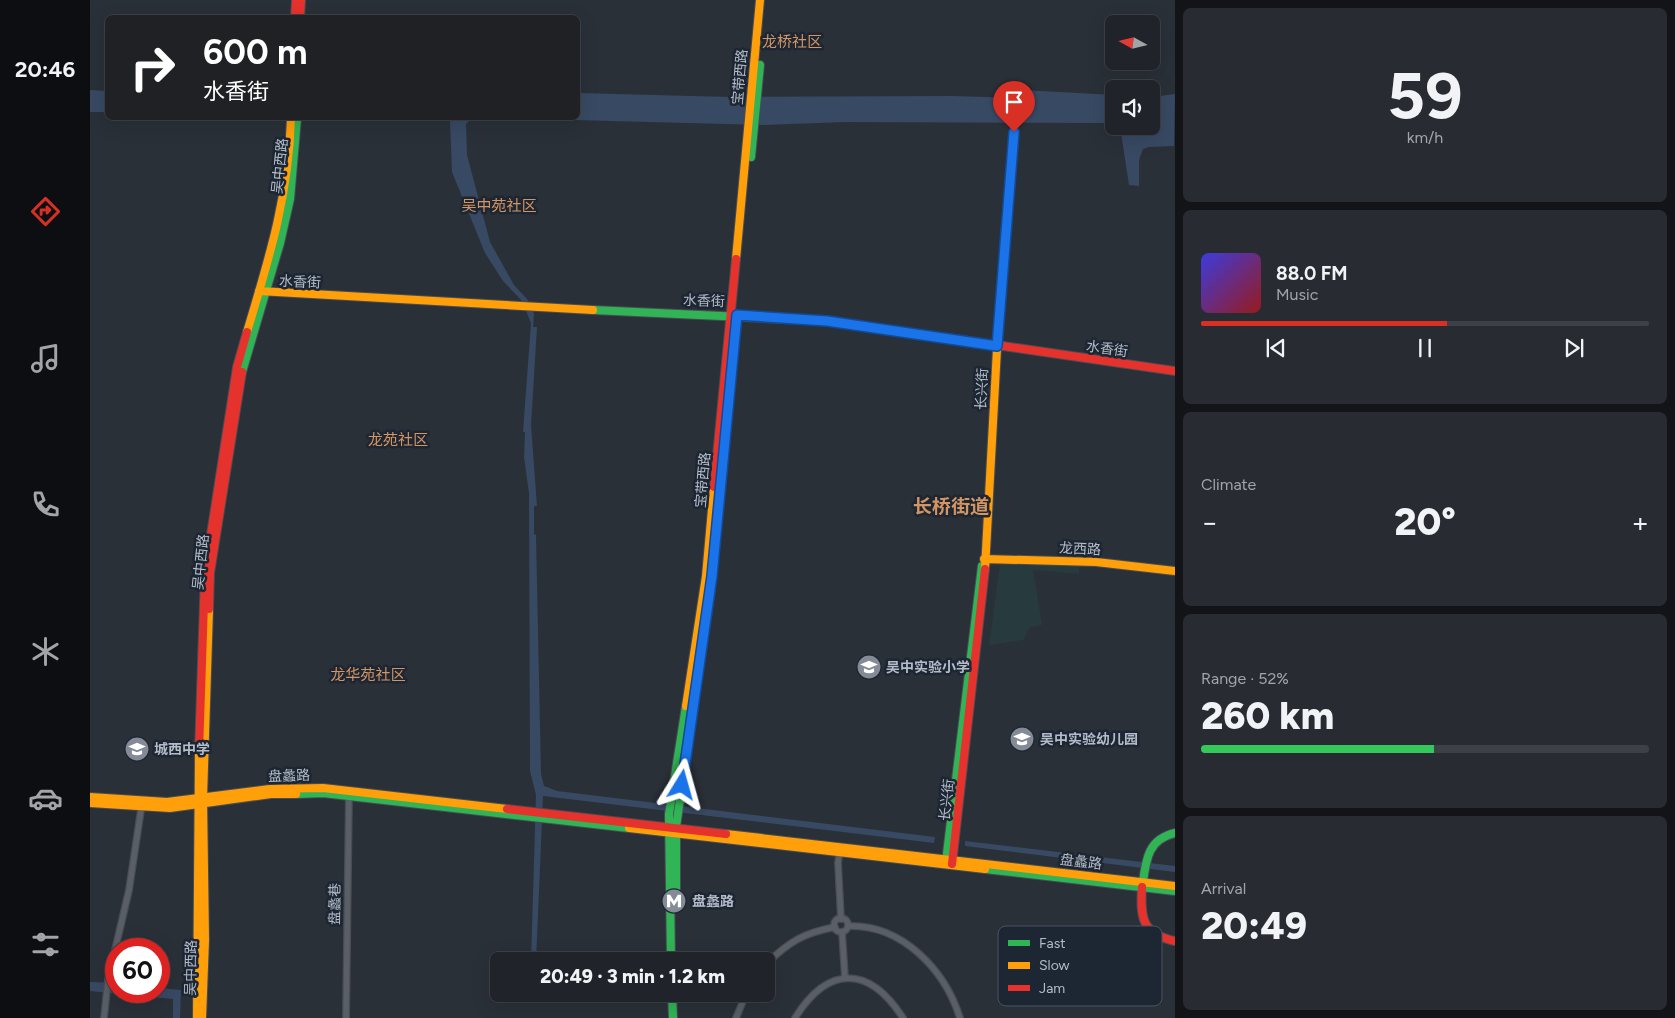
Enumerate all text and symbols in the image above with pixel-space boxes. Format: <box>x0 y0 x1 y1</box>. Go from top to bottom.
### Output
north arrow <box>1105 15 1160 70</box>
map controls <box>1105 15 1160 135</box>
text: 600 m <box>203 31 308 73</box>
district label: 龙桥社区 <box>762 33 822 51</box>
icon: right <box>120 35 185 100</box>
street label: 宝带西路 <box>729 48 751 106</box>
text: 20:46 <box>15 56 75 83</box>
text: 59 <box>1387 56 1463 134</box>
text: 水香街 <box>203 78 269 105</box>
button: sound <box>1105 80 1160 135</box>
pin <box>993 81 1035 132</box>
icon: arrive <box>1000 88 1028 116</box>
text: km/h <box>1407 128 1443 147</box>
street label: 吴中西路 <box>269 137 291 195</box>
icon: directions <box>28 194 63 229</box>
district label: 吴中苑社区 <box>461 197 537 215</box>
text: 88.0 FM <box>1276 262 1348 285</box>
street label: 水香街 <box>279 272 321 292</box>
text: Music <box>1276 285 1318 304</box>
street label: 水香街 <box>683 292 725 310</box>
icon: previous <box>1262 334 1290 362</box>
icon: pause <box>1411 334 1439 362</box>
icon: next <box>1560 334 1588 362</box>
street label: 水香街 <box>1085 338 1129 360</box>
icon: music <box>28 341 63 376</box>
street label: 长兴街 <box>972 368 992 410</box>
district label: 龙苑社区 <box>368 431 428 449</box>
street label: 宝带西路 <box>692 451 714 509</box>
text: Climate <box>1201 475 1256 494</box>
icon: phone <box>28 487 63 522</box>
district label: 长桥街道 <box>913 495 989 518</box>
text: 20° <box>1394 499 1456 545</box>
text: − <box>1201 505 1218 539</box>
text: + <box>1632 505 1649 539</box>
street label: 吴中西路 <box>190 533 212 591</box>
street label: 龙西路 <box>1059 539 1101 559</box>
icon: climate <box>28 634 63 669</box>
school or university icon: 吴中实验小学 <box>856 654 882 680</box>
place label: 吴中实验小学 <box>886 659 970 676</box>
district label: 龙华苑社区 <box>330 666 406 684</box>
text: Range · 52% <box>1201 669 1289 688</box>
text: 260 km <box>1201 693 1334 739</box>
school or university icon: 吴中实验幼儿园 <box>1009 726 1035 752</box>
place label: 吴中实验幼儿园 <box>1040 731 1138 748</box>
school or university icon: 城西中学 <box>124 736 150 762</box>
place label: 城西中学 <box>154 741 210 758</box>
position arrow <box>655 758 707 810</box>
street label: 盘蠡路 <box>268 767 310 785</box>
street label: 长兴街 <box>936 778 958 822</box>
icon: car <box>28 781 63 816</box>
street label: 盘蠡路 <box>1059 851 1103 873</box>
text: Arrival <box>1201 879 1246 898</box>
street label: 盘蠡巷 <box>326 883 344 925</box>
metro station icon: 盘蠡路 <box>661 888 687 914</box>
place label: 盘蠡路 <box>692 893 734 910</box>
text: 20:49 <box>1201 903 1307 949</box>
legend <box>998 926 1162 1006</box>
icon: filters <box>28 927 63 962</box>
text: Fast <box>1039 935 1065 952</box>
speed limit sign: 60 <box>105 938 170 1003</box>
street label: 吴中西路 <box>182 940 200 996</box>
text: Slow <box>1039 957 1070 974</box>
text: 20:49 · 3 min · 1.2 km <box>540 965 725 988</box>
text: Jam <box>1039 980 1065 997</box>

